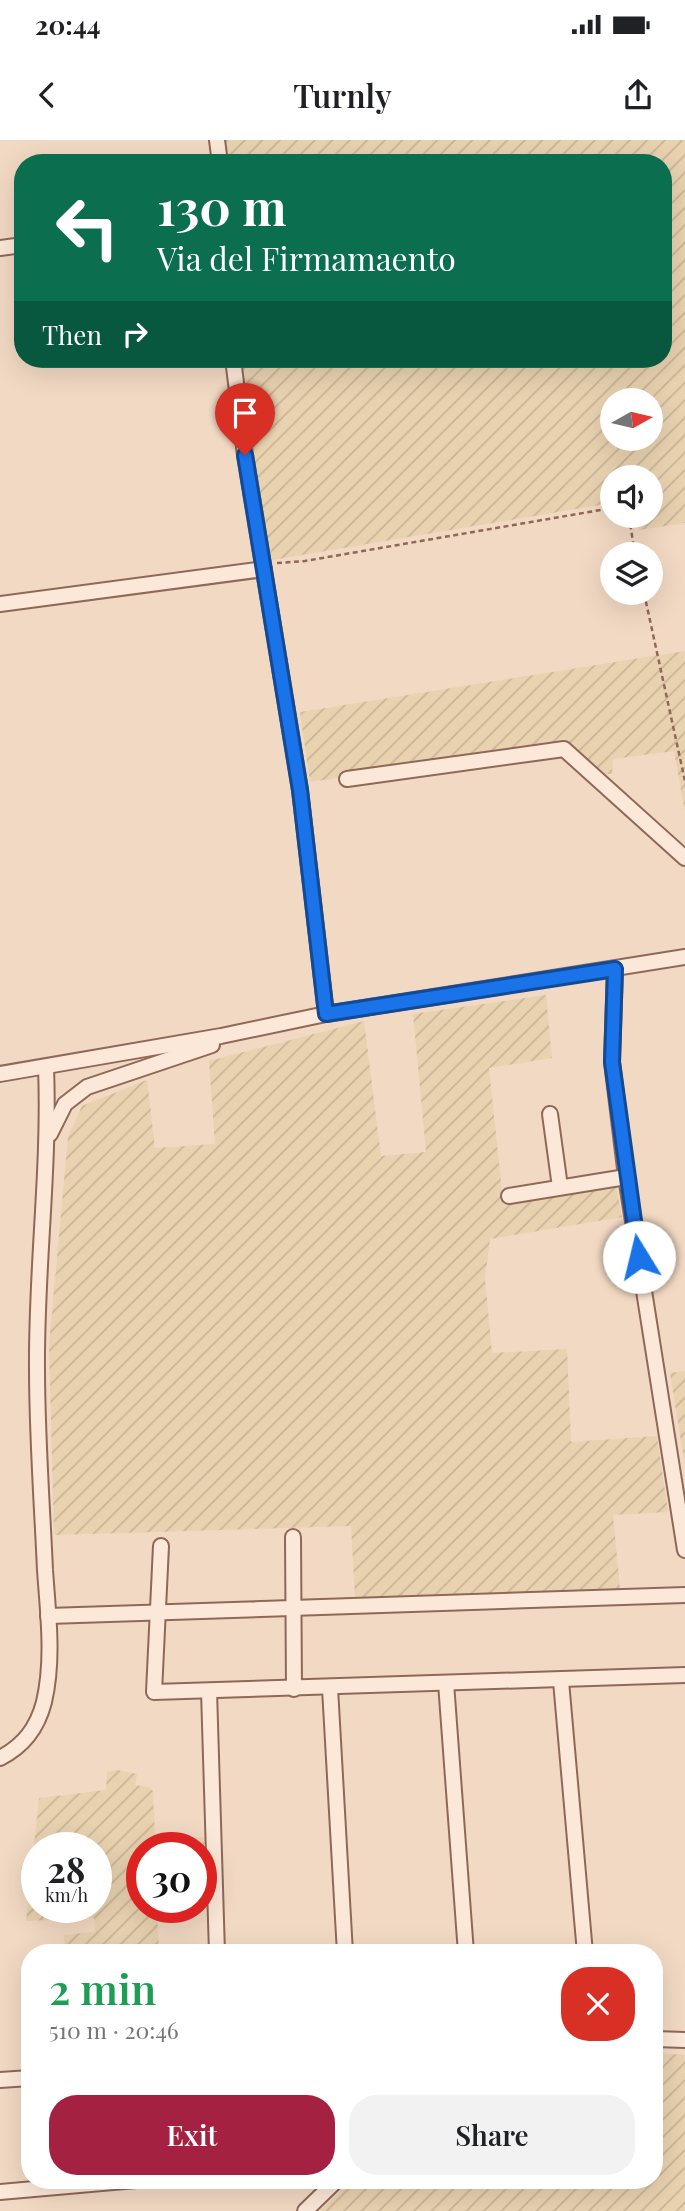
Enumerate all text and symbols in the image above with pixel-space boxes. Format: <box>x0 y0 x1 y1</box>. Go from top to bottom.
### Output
text: 20:44 <box>35 7 100 42</box>
text: Turnly <box>293 73 392 116</box>
icon: back <box>28 76 66 114</box>
icon: share <box>619 76 657 114</box>
text: 130 m <box>157 173 287 238</box>
icon: left <box>42 182 133 273</box>
text: Via del Firmamaento <box>157 236 456 279</box>
icon: right <box>116 315 154 353</box>
text: Then <box>42 317 102 352</box>
pin <box>215 383 275 455</box>
north arrow <box>600 388 663 452</box>
map controls <box>600 388 663 605</box>
icon: arrive <box>226 394 264 432</box>
button: sound <box>600 465 663 528</box>
button: layers <box>600 542 663 605</box>
position arrow <box>602 1220 676 1294</box>
speed limit sign: 30 <box>126 1832 217 1923</box>
text: 28 <box>48 1845 85 1892</box>
text: km/h <box>45 1883 88 1907</box>
text: 2 min <box>49 1960 156 2016</box>
button: close <box>561 1967 635 2041</box>
text: 510 m · 20:46 <box>49 2014 179 2045</box>
button: Exit <box>49 2095 335 2175</box>
button: Share <box>349 2095 635 2175</box>

